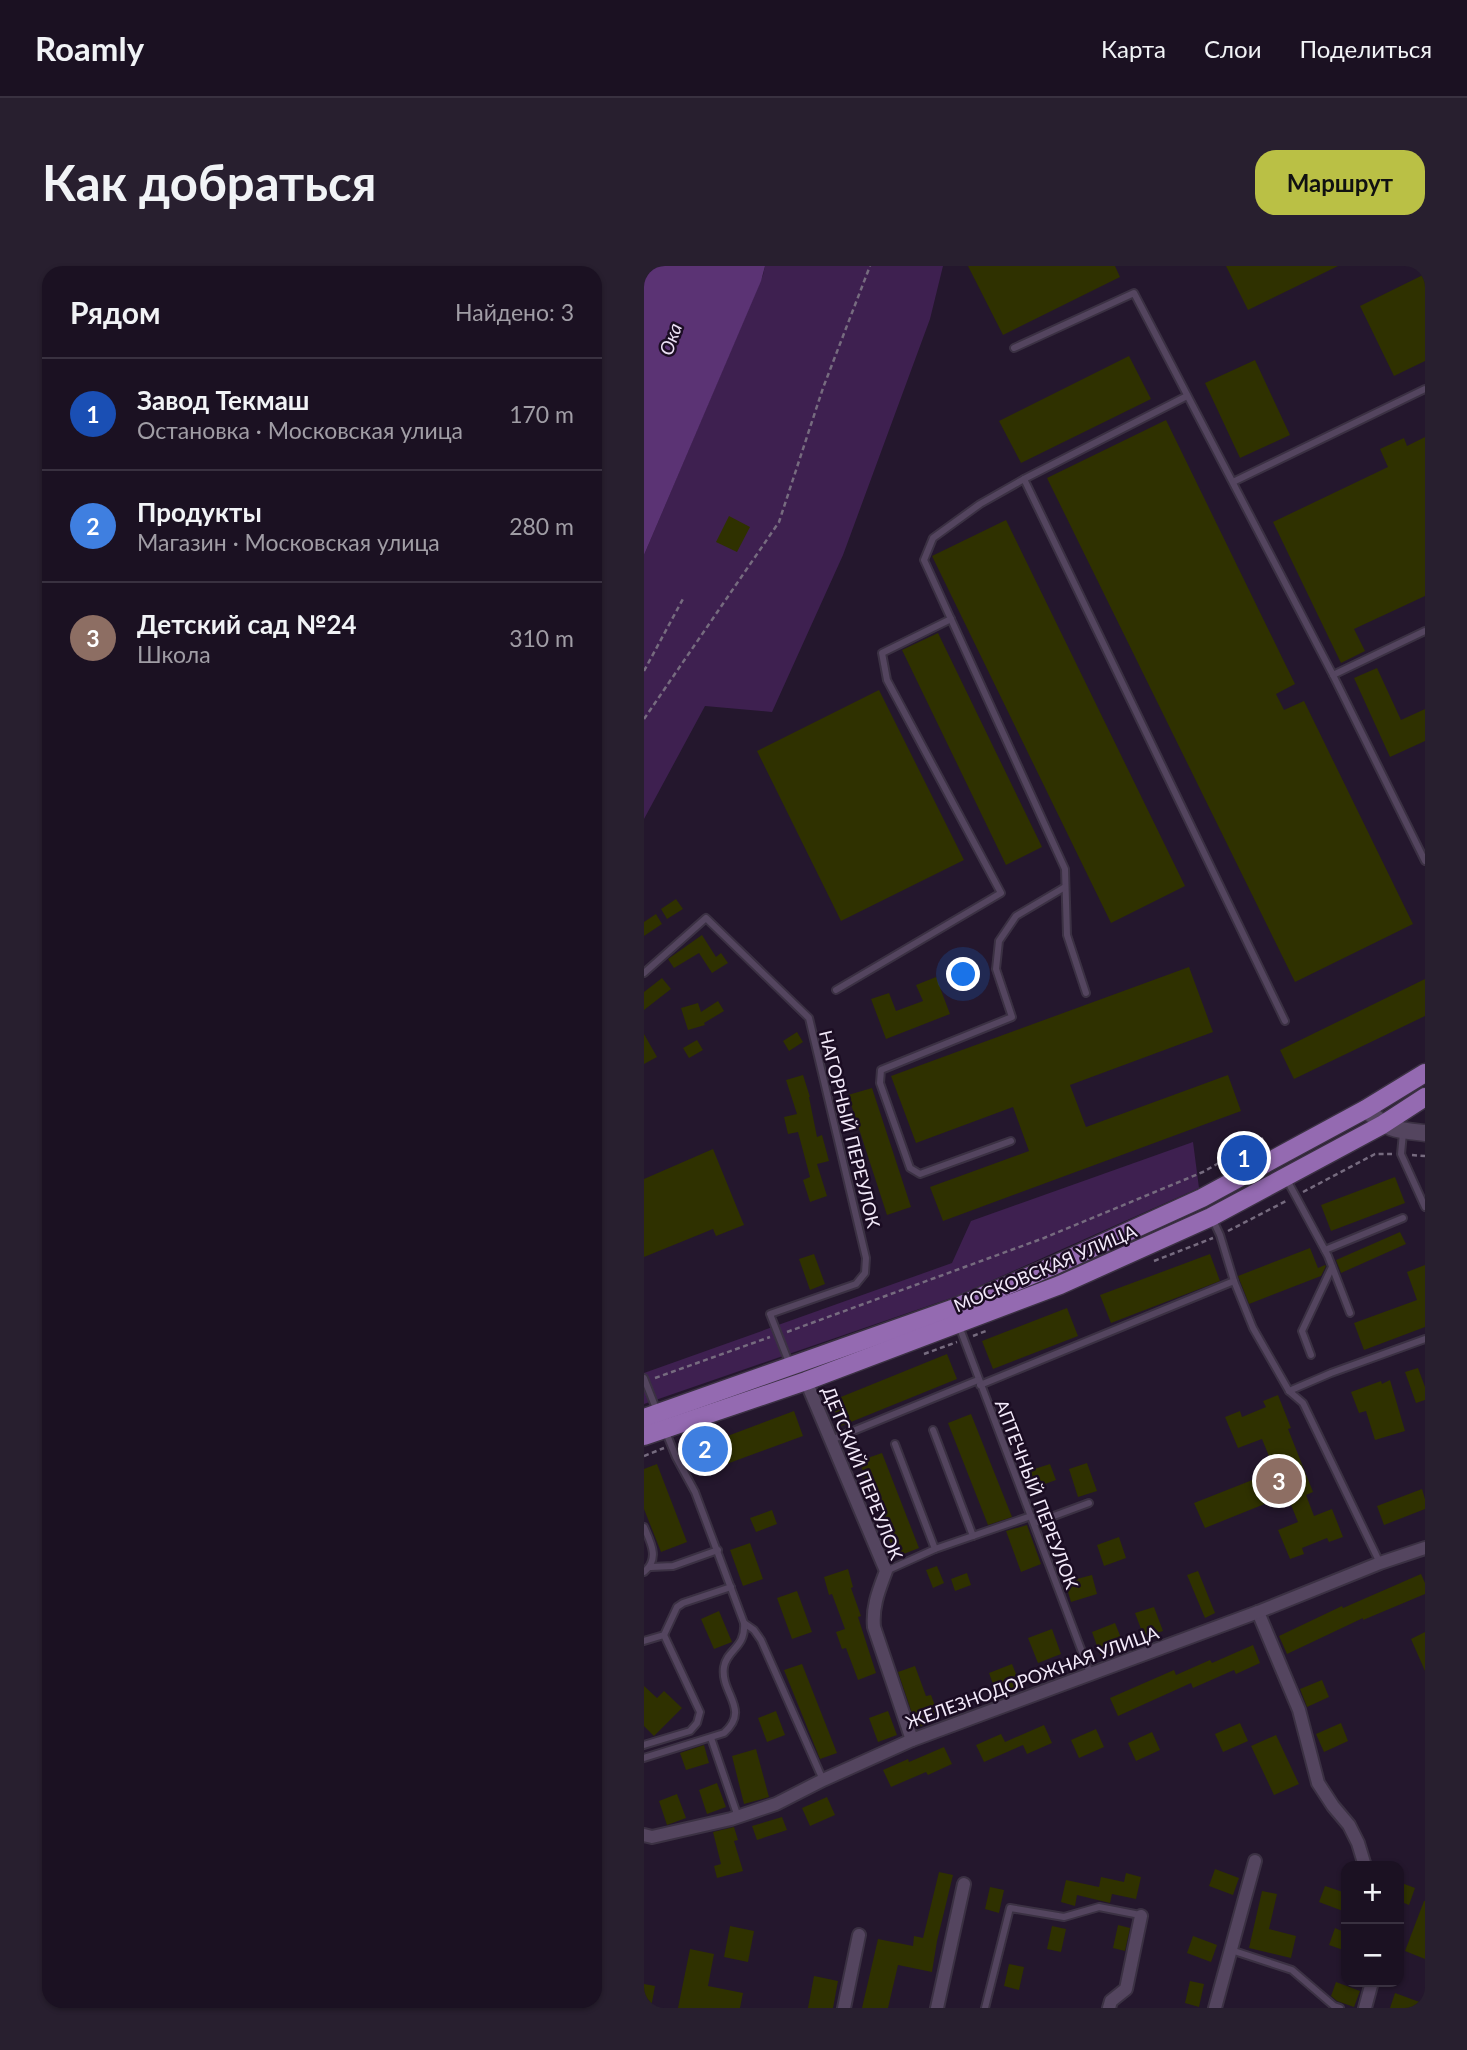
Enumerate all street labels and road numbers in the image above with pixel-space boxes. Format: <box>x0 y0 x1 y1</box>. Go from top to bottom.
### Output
street label: НАГОРНЫЙ ПЕРЕУЛОК <box>815 1028 885 1230</box>
street label: МОСКОВСКАЯ УЛИЦА <box>950 1219 1141 1317</box>
street label: ДЕТСКИЙ ПЕРЕУЛОК <box>818 1383 908 1563</box>
street label: АПТЕЧНЫЙ ПЕРЕУЛОК <box>991 1396 1083 1592</box>
street label: ЖЕЛЕЗНОДОРОЖНАЯ УЛИЦА <box>902 1621 1162 1733</box>

